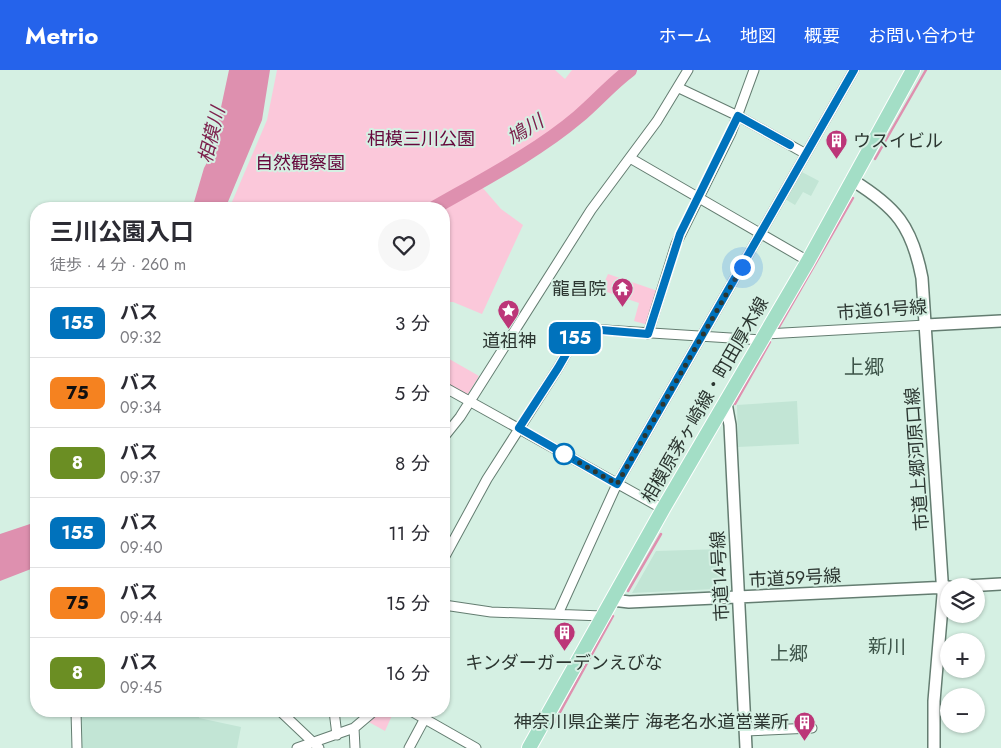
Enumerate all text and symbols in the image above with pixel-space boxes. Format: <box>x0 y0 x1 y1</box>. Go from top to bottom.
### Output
text: Metrio <box>25 18 98 53</box>
text: ホーム <box>659 23 712 49</box>
text: 地図 <box>740 23 776 49</box>
text: 概要 <box>804 23 840 49</box>
text: お問い合わせ <box>868 23 976 49</box>
water label: 相模川 <box>191 102 232 166</box>
water label: 鳩川 <box>502 107 550 151</box>
park label: 相模三川公園 <box>367 126 475 152</box>
place label: ウスイビル <box>853 128 943 154</box>
building icon: ウスイビル <box>825 129 849 160</box>
park label: 自然観察園 <box>255 150 345 176</box>
text: 三川公園入口 <box>50 214 194 249</box>
button: heart <box>378 219 430 271</box>
text: 徒歩 · 4 分 · 260 m <box>50 253 186 276</box>
your location <box>730 255 755 280</box>
place label: 龍昌院 <box>552 276 606 302</box>
temple icon: 龍昌院 <box>610 277 634 308</box>
street label: 相模原茅ヶ崎線・町田厚木線 <box>635 292 775 508</box>
street label: 市道61号線 <box>836 294 928 326</box>
text: バス <box>120 299 158 326</box>
place icon: 道祖神 <box>497 299 521 330</box>
text: 155 <box>61 310 94 336</box>
text: 3 分 <box>395 310 430 337</box>
line badge: 155 <box>546 322 604 354</box>
text: 155 <box>559 325 591 351</box>
text: 09:32 <box>120 326 161 349</box>
place label: 道祖神 <box>482 328 536 354</box>
district label: 上郷 <box>844 353 884 382</box>
text: バス <box>120 369 158 396</box>
text: 75 <box>66 380 89 406</box>
text: 5 分 <box>395 380 430 407</box>
street label: 市道上郷河原口線 <box>899 386 935 532</box>
text: 09:34 <box>120 396 162 419</box>
text: バス <box>120 439 158 466</box>
unlabelled marker <box>553 443 575 465</box>
text: 8 <box>72 450 83 476</box>
text: 8 分 <box>395 450 430 477</box>
text: 09:37 <box>120 466 161 489</box>
text: バス <box>120 509 158 536</box>
text: 155 <box>61 520 94 546</box>
text: 11 分 <box>388 520 430 547</box>
street label: 市道14号線 <box>705 530 735 622</box>
text: 09:40 <box>120 536 163 559</box>
street label: 市道59号線 <box>748 563 842 593</box>
map controls <box>940 578 985 733</box>
button: layers <box>940 578 985 623</box>
text: バス <box>120 579 158 606</box>
text: 75 <box>66 590 89 616</box>
text: 15 分 <box>386 590 430 617</box>
text: 09:44 <box>120 606 162 629</box>
building icon: キンダーガーデンえびな <box>552 621 576 652</box>
district label: 新川 <box>868 633 906 660</box>
button: + <box>940 633 985 678</box>
district label: 上郷 <box>770 640 808 667</box>
text: バス <box>120 649 158 676</box>
place label: キンダーガーデンえびな <box>465 650 663 676</box>
text: 8 <box>72 660 83 686</box>
text: 16 分 <box>386 660 430 687</box>
text: 09:45 <box>120 676 162 699</box>
button: − <box>940 688 985 733</box>
place label: 神奈川県企業庁 海老名水道営業所 <box>514 709 789 735</box>
building icon: 神奈川県企業庁 海老名水道営業所 <box>793 710 817 741</box>

